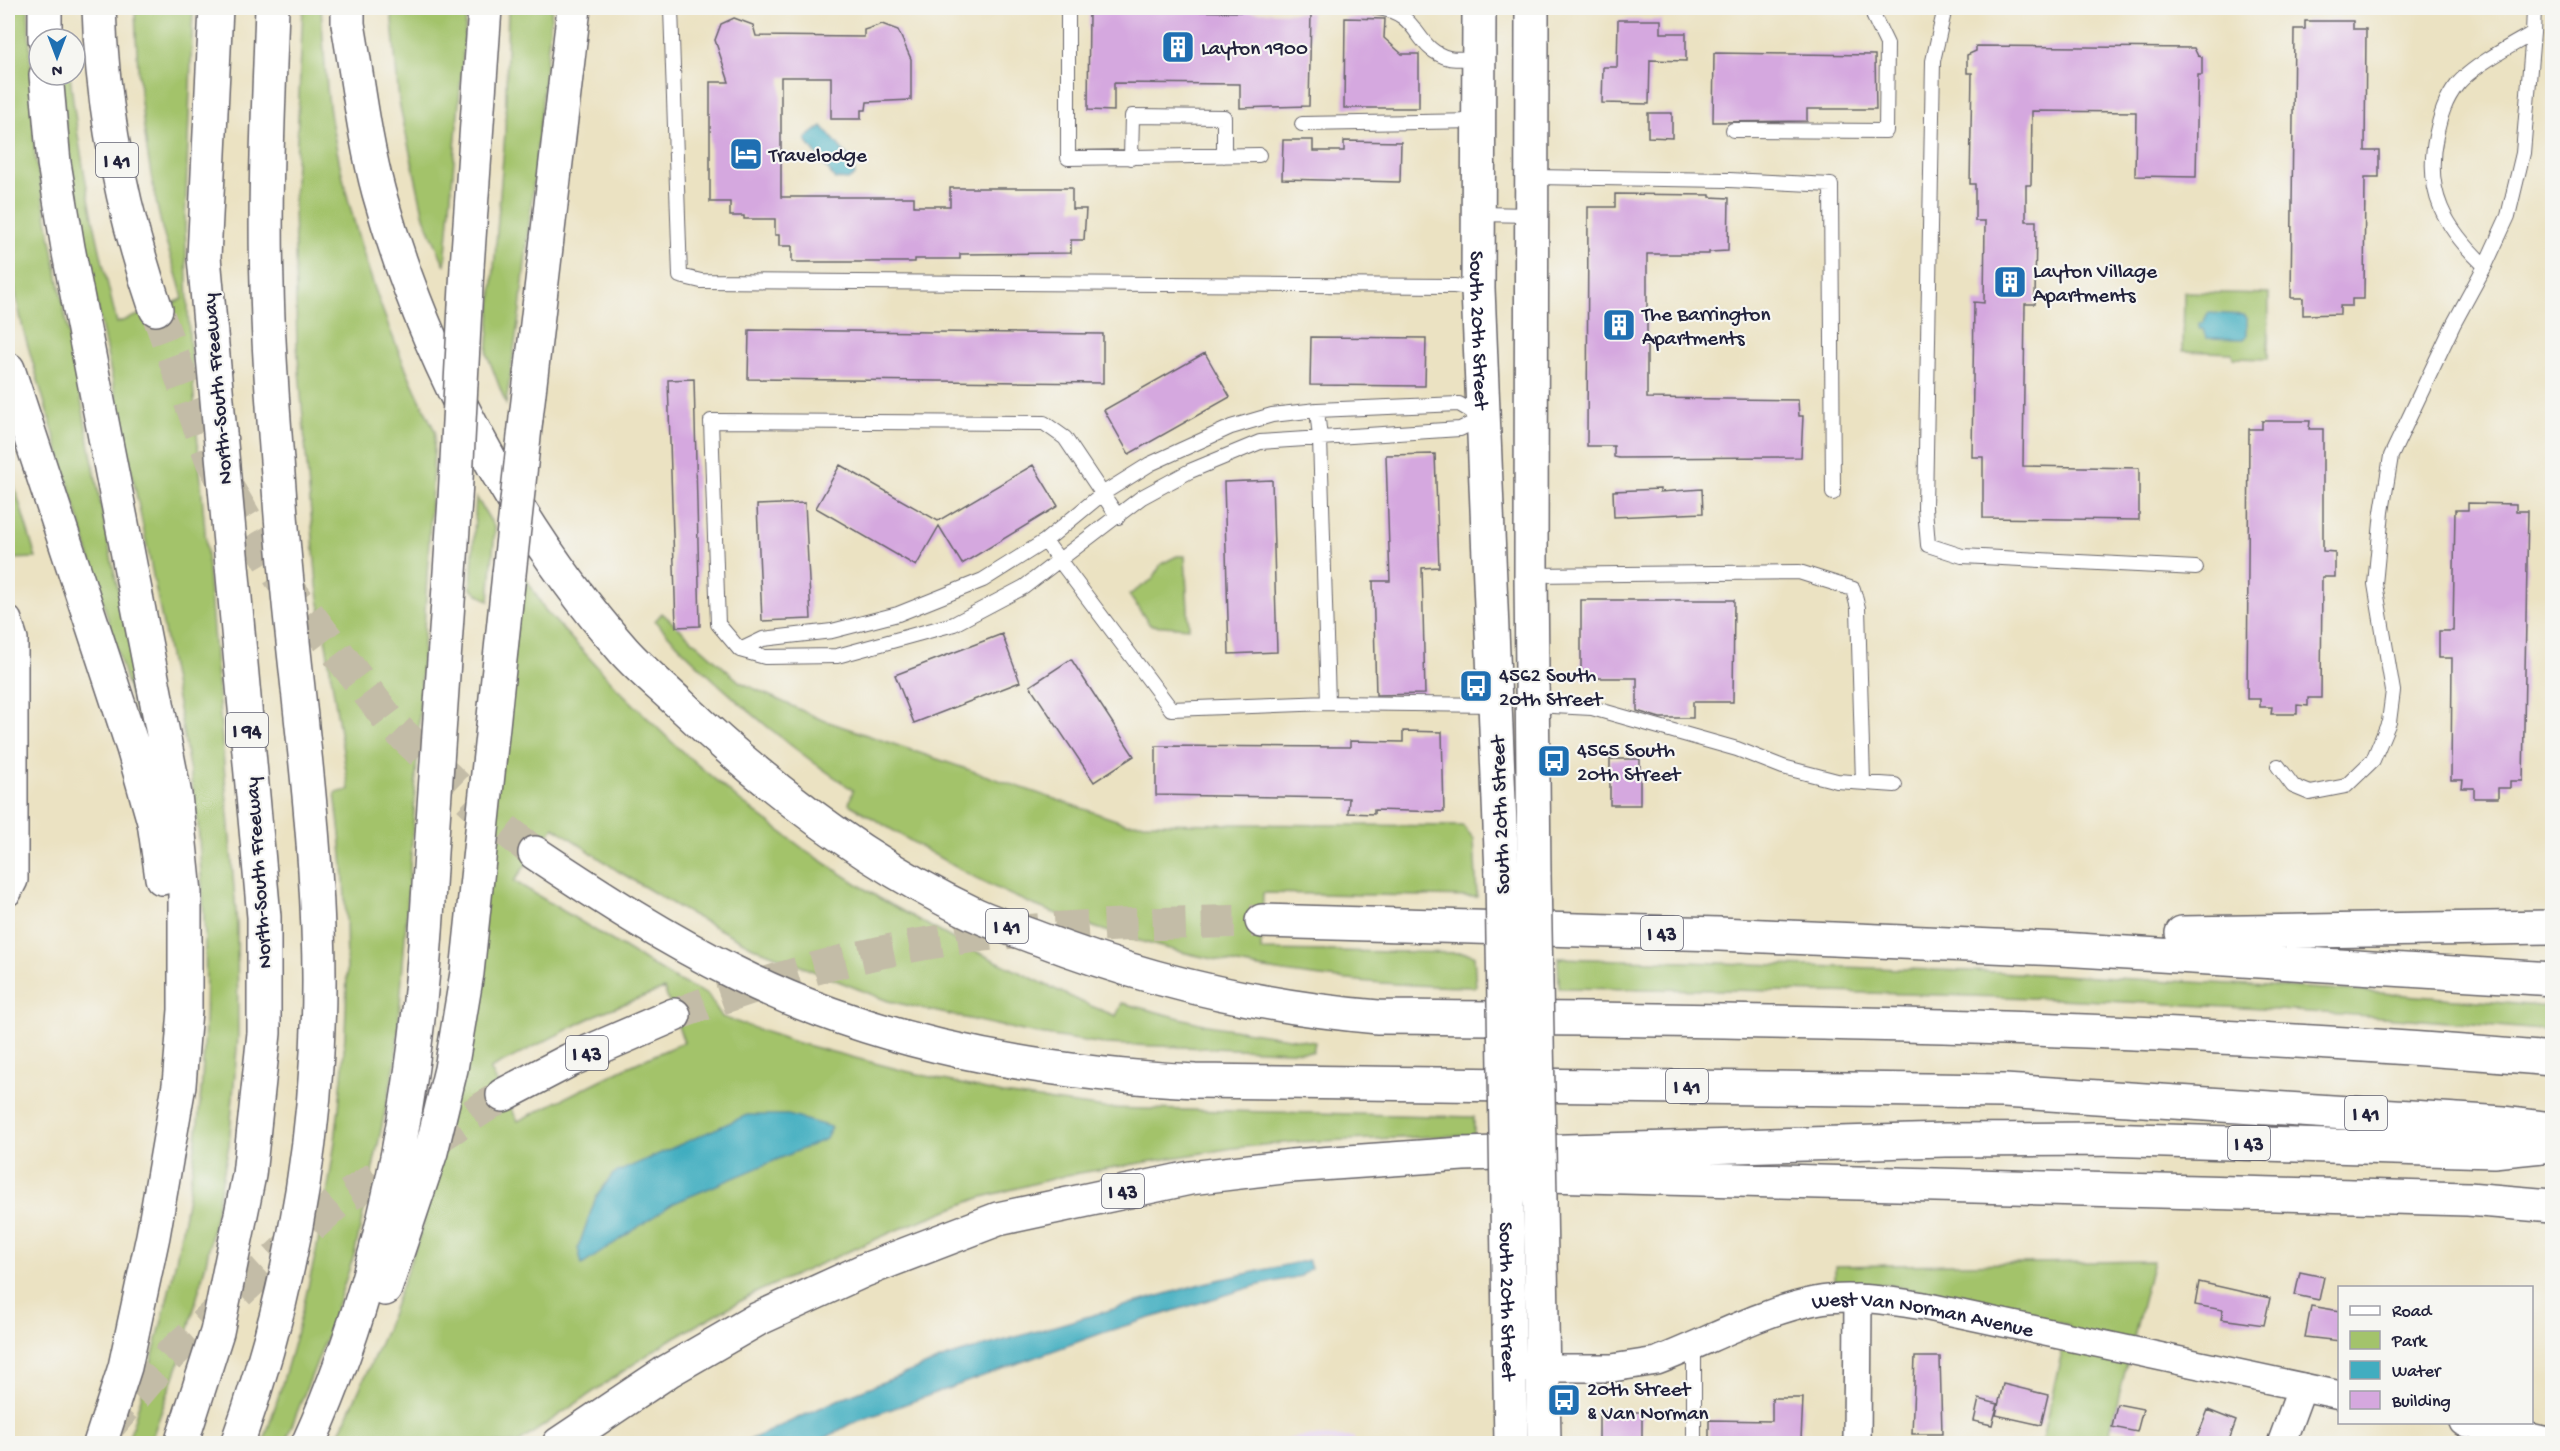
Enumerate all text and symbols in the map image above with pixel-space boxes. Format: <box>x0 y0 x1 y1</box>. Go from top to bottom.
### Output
north arrow <box>27 27 87 87</box>
building icon: Layton 1900 <box>1160 29 1196 65</box>
place label: Layton 1900 <box>1201 38 1308 63</box>
text: N <box>51 59 62 78</box>
hotel icon: Travelodge <box>728 136 764 172</box>
road number: I 41 <box>96 143 138 177</box>
place label: Travelodge <box>768 145 868 170</box>
street label: South 20th Street <box>1462 251 1492 412</box>
place label: Layton Village Apartments <box>2033 261 2158 310</box>
building icon: Layton Village Apartments <box>1992 264 2028 300</box>
street label: North-South Freeway <box>199 292 240 485</box>
place label: The Barrington Apartments <box>1641 304 1770 353</box>
building icon: The Barrington Apartments <box>1601 307 1637 343</box>
place label: 4562 South 20th Street <box>1499 665 1604 714</box>
bus stop icon: 4562 South 20th Street <box>1458 668 1494 704</box>
road number: I 94 <box>226 713 268 747</box>
street label: South 20th Street <box>1487 733 1518 894</box>
place label: 4565 South 20th Street <box>1577 740 1682 789</box>
bus stop icon: 4565 South 20th Street <box>1536 743 1572 779</box>
street label: North-South Freeway <box>241 776 280 969</box>
road number: I 41 <box>986 909 1028 943</box>
road number: I 43 <box>1641 916 1683 950</box>
road number: I 43 <box>566 1036 608 1070</box>
road number: I 41 <box>1666 1069 1708 1103</box>
road number: I 41 <box>2345 1096 2387 1130</box>
road number: I 43 <box>2228 1126 2270 1160</box>
road number: I 43 <box>1102 1174 1144 1208</box>
street label: South 20th Street <box>1491 1222 1519 1383</box>
legend <box>2338 1286 2533 1424</box>
street label: West Van Norman Avenue <box>1810 1289 2037 1345</box>
text: Road <box>2392 1302 2433 1323</box>
text: Park <box>2391 1332 2428 1353</box>
text: Water <box>2392 1362 2442 1383</box>
place label: 20th Street & Van Norman <box>1587 1379 1709 1428</box>
bus stop icon: 20th Street & Van Norman <box>1546 1382 1582 1418</box>
text: Building <box>2391 1392 2451 1413</box>

